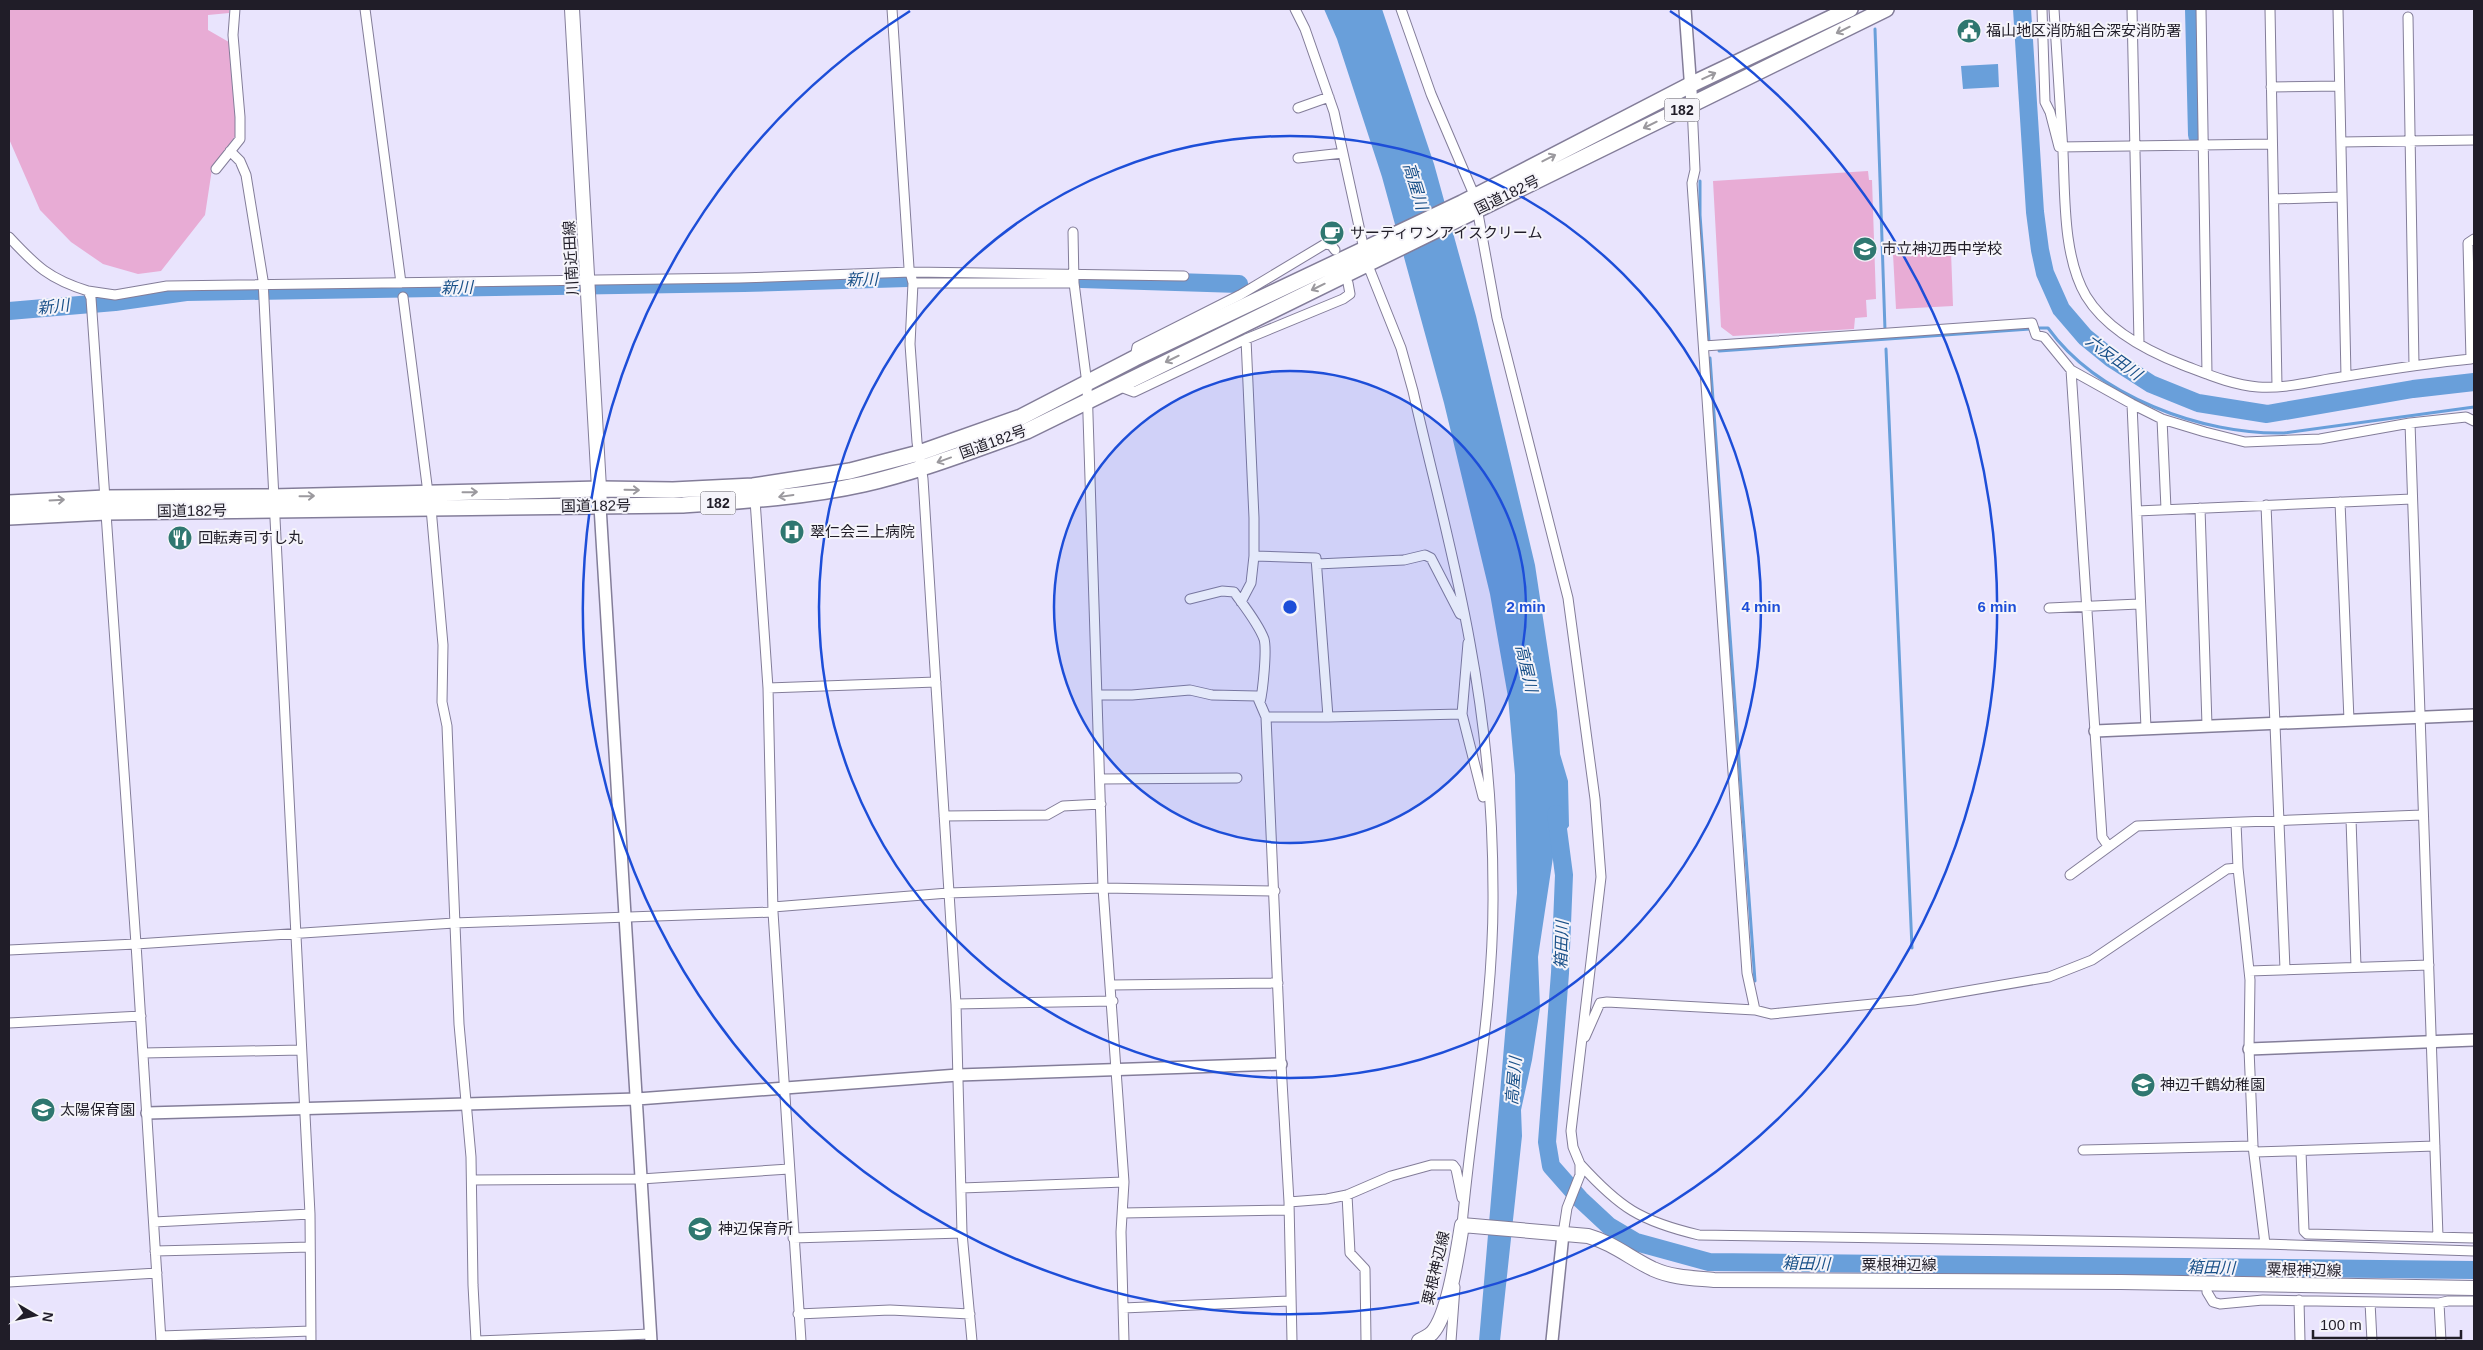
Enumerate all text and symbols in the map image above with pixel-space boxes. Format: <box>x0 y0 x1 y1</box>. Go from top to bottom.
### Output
public building icon: 福山地区消防組合深安消防署 <box>1956 18 1982 44</box>
place label: 福山地区消防組合深安消防署 <box>1986 22 2181 39</box>
one-way arrow <box>1836 26 1851 35</box>
one-way arrow <box>1701 70 1716 80</box>
road number: 182 <box>1664 98 1700 122</box>
one-way arrow <box>1643 121 1658 130</box>
one-way arrow <box>1541 153 1556 162</box>
water label: 高屋川 <box>1400 161 1431 213</box>
street label: 国道182号 <box>1472 172 1542 218</box>
street label: 川南近田線 <box>560 220 581 296</box>
cafe icon: サーティワンアイスクリーム <box>1319 220 1345 246</box>
place label: サーティワンアイスクリーム <box>1350 224 1542 241</box>
school or university icon: 市立神辺西中学校 <box>1852 236 1878 262</box>
place label: 市立神辺西中学校 <box>1882 240 2002 257</box>
water label: 新川 <box>846 271 880 288</box>
water label: 新川 <box>441 279 475 296</box>
one-way arrow <box>1311 283 1326 292</box>
water label: 新川 <box>36 296 72 317</box>
water label: 六反田川 <box>2083 332 2146 384</box>
one-way arrow <box>1165 355 1180 364</box>
street label: 国道182号 <box>957 422 1029 461</box>
one-way arrow <box>937 456 952 465</box>
one-way arrow <box>624 485 640 494</box>
one-way arrow <box>462 487 478 497</box>
one-way arrow <box>299 491 315 501</box>
one-way arrow <box>778 491 794 501</box>
road number: 182 <box>700 492 736 514</box>
one-way arrow <box>49 496 65 505</box>
street label: 国道182号 <box>561 496 631 515</box>
street label: 国道182号 <box>157 501 227 520</box>
hospital icon: 翠仁会三上病院 <box>779 519 805 545</box>
place label: 翠仁会三上病院 <box>810 523 915 540</box>
restaurant icon: 回転寿司すし丸 <box>167 525 193 551</box>
place label: 回転寿司すし丸 <box>198 529 303 546</box>
centre of rings <box>1281 598 1299 616</box>
text: 2 min <box>1506 598 1546 615</box>
text: 4 min <box>1741 598 1781 615</box>
text: 6 min <box>1977 598 2017 615</box>
water label: 高屋川 <box>1513 643 1541 695</box>
water label: 箱田川 <box>1552 919 1571 969</box>
water label: 高屋川 <box>1503 1054 1524 1106</box>
school or university icon: 神辺千鶴幼稚園 <box>2130 1072 2156 1098</box>
place label: 神辺千鶴幼稚園 <box>2160 1076 2265 1093</box>
school or university icon: 太陽保育園 <box>30 1097 56 1123</box>
place label: 太陽保育園 <box>60 1101 135 1118</box>
school or university icon: 神辺保育所 <box>687 1216 713 1242</box>
place label: 神辺保育所 <box>718 1220 793 1237</box>
street label: 粟根神辺線 <box>1419 1229 1452 1306</box>
water label: 箱田川 <box>1782 1255 1832 1272</box>
street label: 粟根神辺線 <box>1861 1256 1937 1273</box>
water label: 箱田川 <box>2187 1259 2237 1276</box>
street label: 粟根神辺線 <box>2266 1260 2342 1279</box>
north arrow <box>10 1290 60 1340</box>
scale bar <box>2313 1308 2460 1340</box>
text: N <box>39 1311 57 1323</box>
text: 100 m <box>2320 1316 2362 1333</box>

